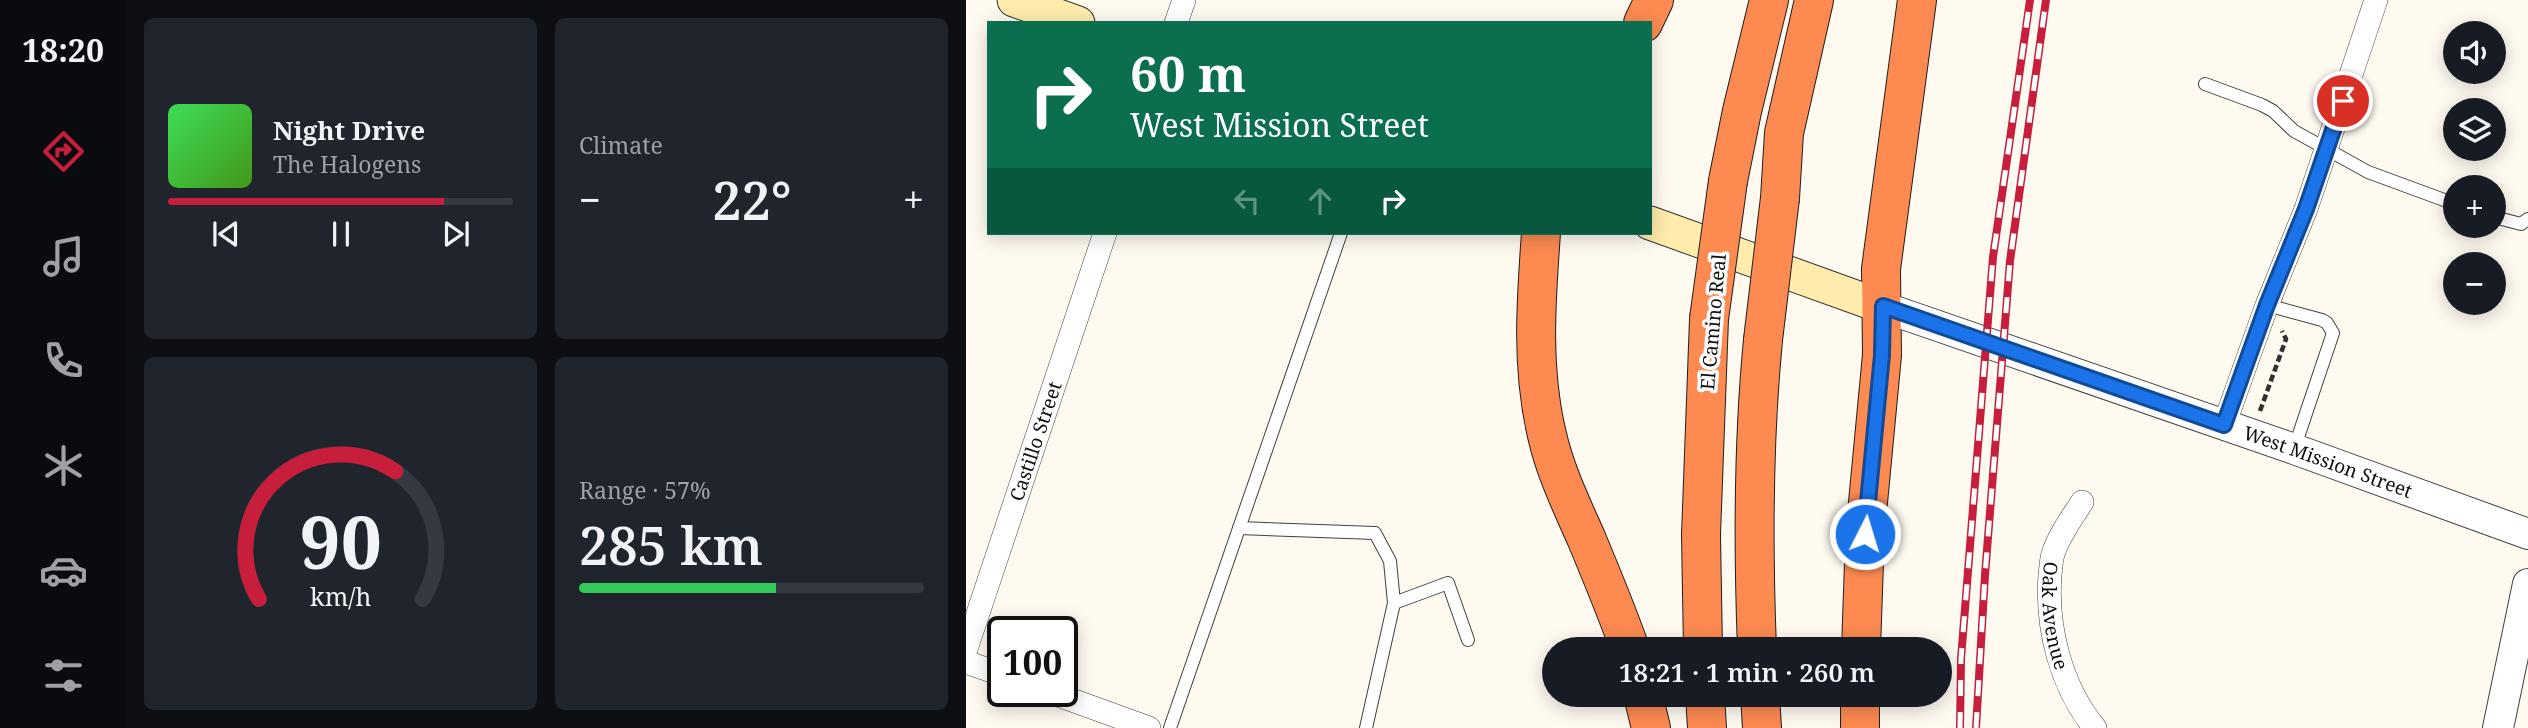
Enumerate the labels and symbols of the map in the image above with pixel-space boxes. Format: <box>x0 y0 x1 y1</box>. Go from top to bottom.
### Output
pin <box>2313 71 2373 131</box>
street label: El Camino Real <box>1694 253 1732 391</box>
street label: Castillo Street <box>1003 378 1068 504</box>
street label: West Mission Street <box>2240 420 2416 504</box>
position arrow <box>1828 497 1902 571</box>
street label: Oak Avenue <box>2036 561 2075 673</box>
speed limit sign: 100 <box>987 616 1078 707</box>

